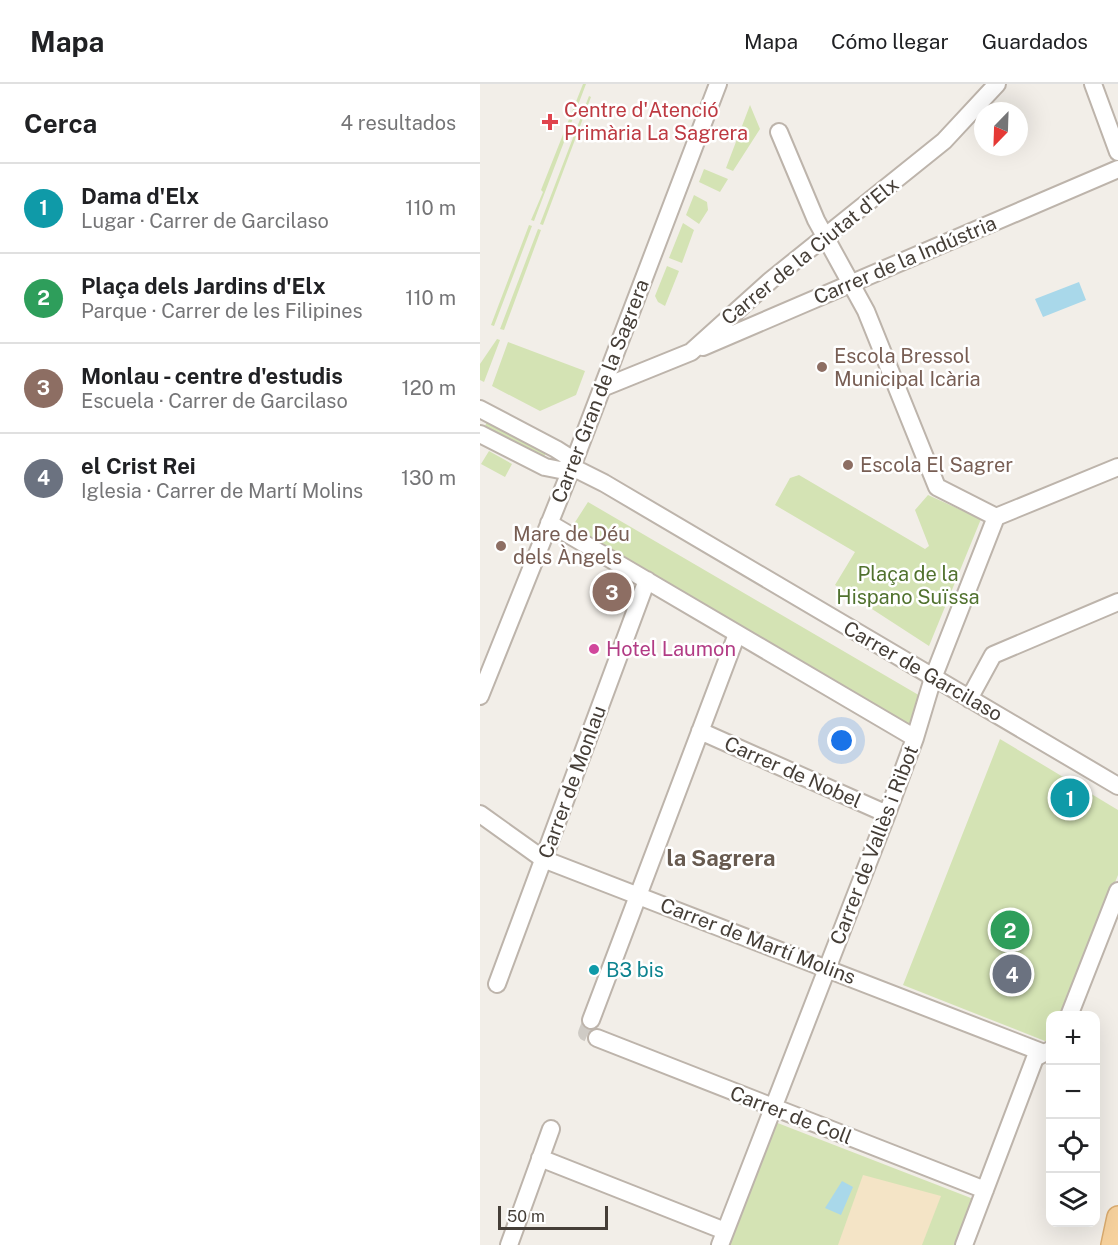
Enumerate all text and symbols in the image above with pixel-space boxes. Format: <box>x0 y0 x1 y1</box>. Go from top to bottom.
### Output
text: Mapa <box>30 25 104 58</box>
text: Mapa <box>744 29 798 54</box>
text: Cómo llegar <box>831 29 949 54</box>
text: Guardados <box>982 29 1088 54</box>
place label: Centre d'Atenció Primària La Sagrera <box>564 98 748 145</box>
north arrow <box>974 102 1028 156</box>
text: Cerca <box>24 108 97 139</box>
text: 4 resultados <box>340 111 456 135</box>
marker: Centre d'Atenció Primària La Sagrera <box>541 113 559 131</box>
street label: Carrer de la Ciutat d'Elx <box>717 172 903 330</box>
text: Dama d'Elx <box>81 183 199 209</box>
text: 1 <box>39 196 48 220</box>
text: 110 m <box>405 196 456 220</box>
text: Lugar · Carrer de Garcilaso <box>81 209 329 233</box>
street label: Carrer de la Indústria <box>810 211 1000 309</box>
text: Plaça dels Jardins d'Elx <box>81 273 326 299</box>
street label: Carrer Gran de la Sagrera <box>546 276 654 506</box>
text: 2 <box>37 286 50 310</box>
text: 110 m <box>405 286 456 310</box>
text: Parque · Carrer de les Filipines <box>81 299 363 323</box>
place label: Escola Bressol Municipal Icària <box>834 344 981 391</box>
marker: Escola Bressol Municipal Icària <box>815 360 829 374</box>
text: Monlau - centre d'estudis <box>81 363 343 389</box>
text: 3 <box>37 376 50 400</box>
text: 120 m <box>402 376 456 400</box>
text: Escuela · Carrer de Garcilaso <box>81 389 348 413</box>
text: el Crist Rei <box>81 453 196 479</box>
place label: Escola El Sagrer <box>860 453 1013 477</box>
marker: Escola El Sagrer <box>841 458 855 472</box>
text: 4 <box>37 466 50 490</box>
text: 130 m <box>401 466 456 490</box>
text: Iglesia · Carrer de Martí Molins <box>81 479 363 503</box>
place label: Mare de Déu dels Àngels <box>513 522 630 569</box>
marker: Mare de Déu dels Àngels <box>494 539 508 553</box>
park label: Plaça de la Hispano Suïssa <box>836 562 980 609</box>
pin: 3 <box>592 570 632 614</box>
street label: Carrer de Garcilaso <box>839 616 1007 726</box>
place label: Hotel Laumon <box>606 637 736 661</box>
marker: Hotel Laumon <box>587 642 601 656</box>
street label: Carrer de Monlau <box>533 702 611 862</box>
your location <box>827 726 856 755</box>
street label: Carrer de Nobel <box>721 731 865 813</box>
street label: Carrer de Vallès i Ribot <box>825 742 923 948</box>
pin: 1 <box>1050 776 1090 820</box>
district label: la Sagrera <box>667 845 775 871</box>
street label: Carrer de Martí Molins <box>657 893 859 989</box>
pin: 2 <box>990 908 1030 952</box>
pin: 4 <box>992 952 1032 996</box>
place label: B3 bis <box>606 958 664 982</box>
marker: B3 bis <box>587 963 601 977</box>
map controls <box>1046 1011 1100 1227</box>
button: + <box>1046 1011 1100 1065</box>
button: − <box>1046 1065 1100 1119</box>
street label: Carrer de Coll <box>727 1081 855 1149</box>
button: locate <box>1046 1119 1100 1173</box>
button: layers <box>1046 1173 1100 1227</box>
scale bar <box>498 1203 608 1230</box>
text: 50 m <box>507 1207 545 1226</box>

